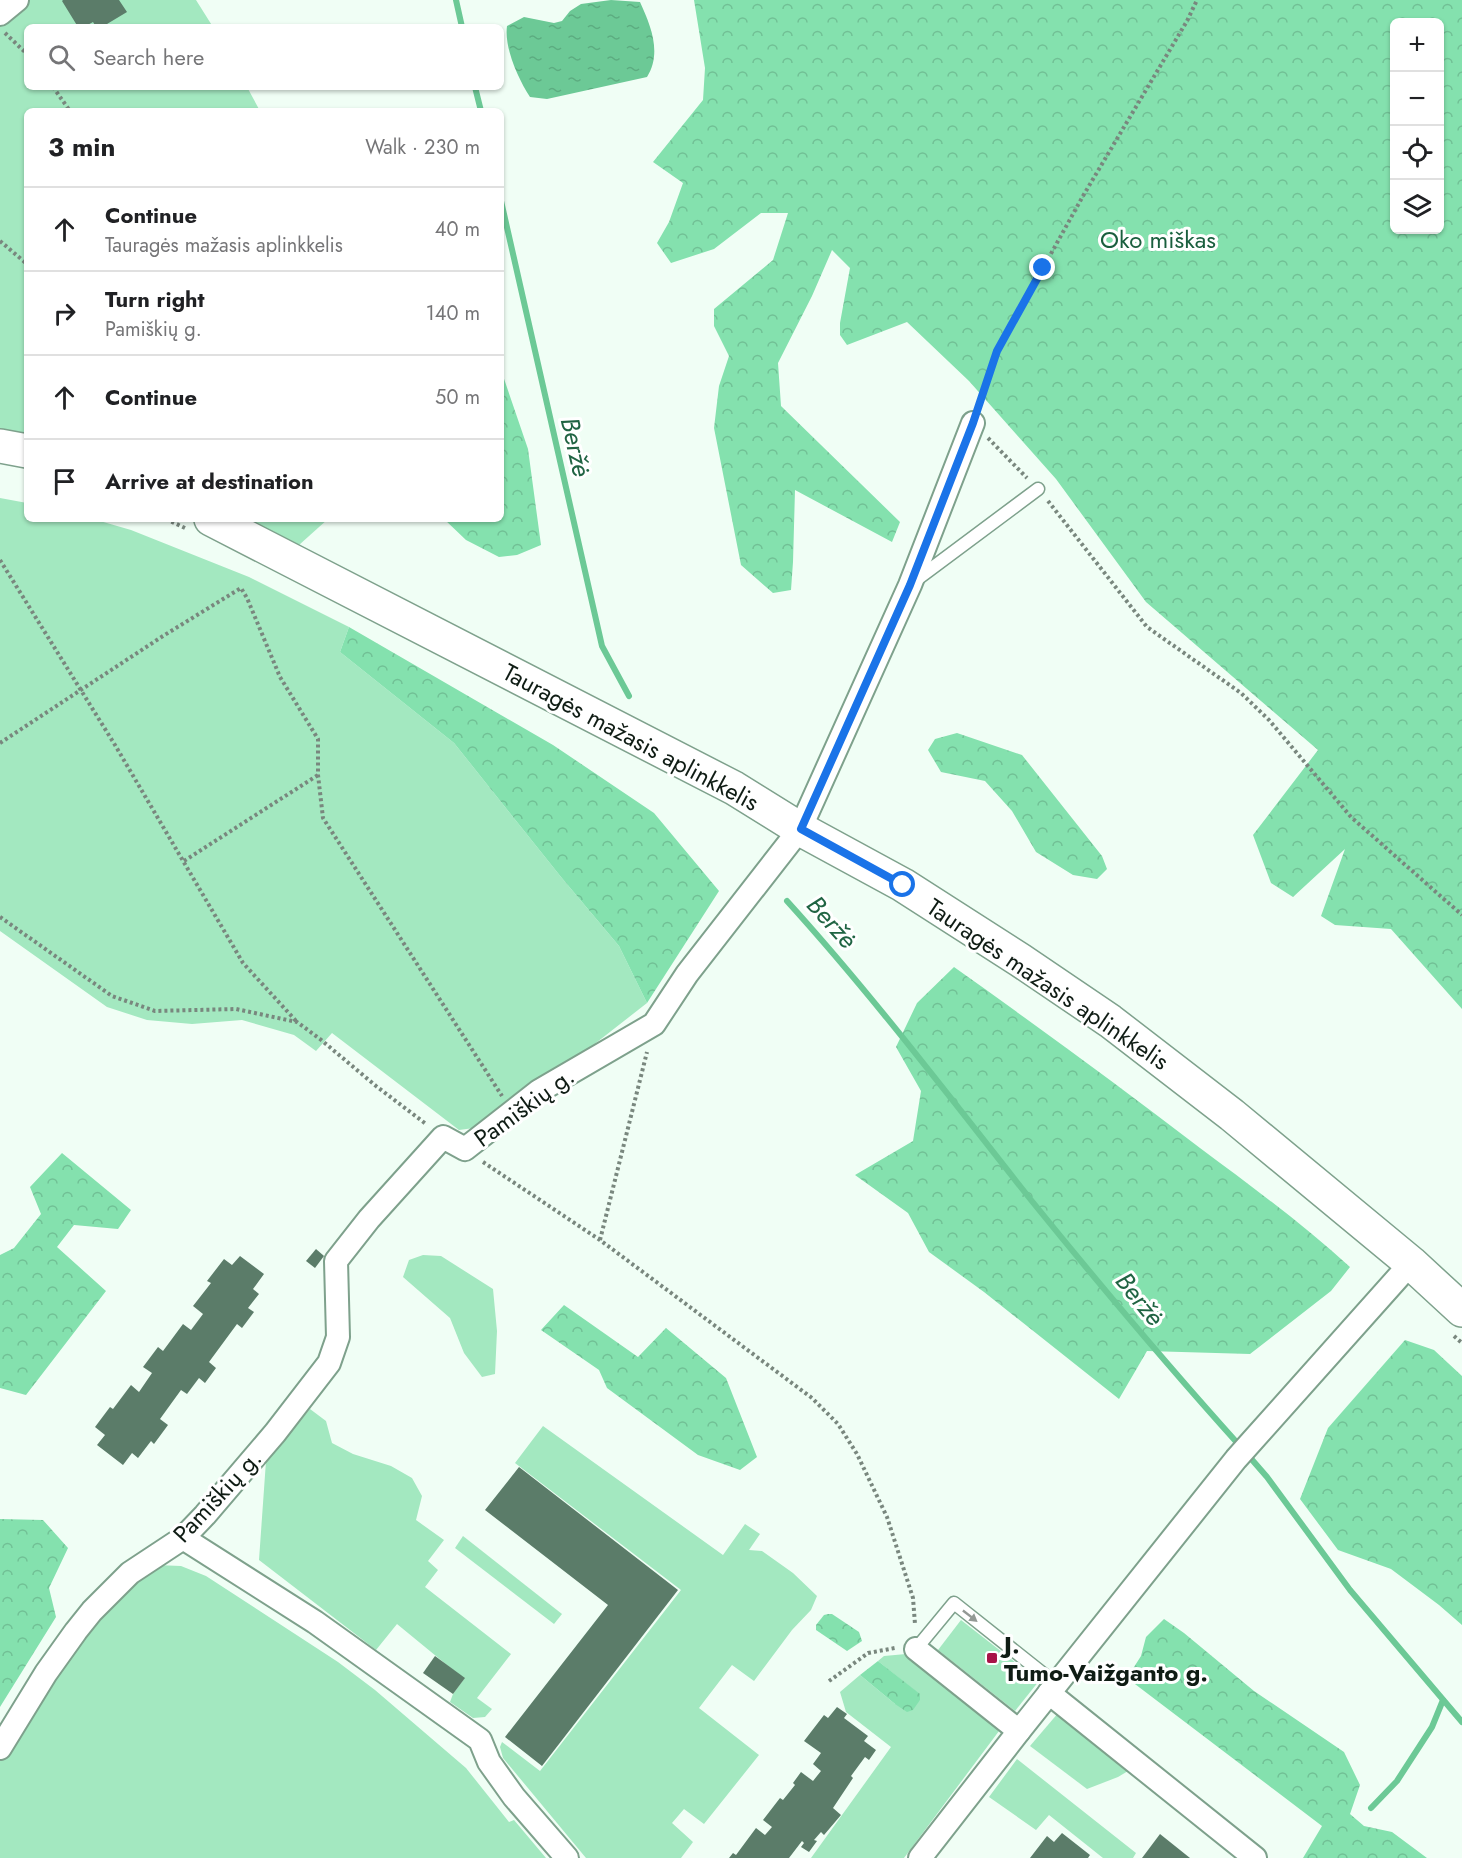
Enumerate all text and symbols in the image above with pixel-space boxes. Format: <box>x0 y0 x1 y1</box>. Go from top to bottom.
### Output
map controls <box>1390 18 1444 234</box>
button: + <box>1390 18 1444 72</box>
search box <box>24 24 504 90</box>
icon: search <box>45 41 78 74</box>
text: Search here <box>93 41 204 73</box>
button: − <box>1390 72 1444 126</box>
button: locate <box>1390 126 1444 180</box>
text: 3 min <box>48 128 115 166</box>
text: Walk · 230 m <box>365 133 480 162</box>
button: layers <box>1390 180 1444 234</box>
text: Continue <box>105 199 197 231</box>
icon: ahead <box>48 213 81 246</box>
text: 40 m <box>435 215 480 244</box>
park label: Oko miškas <box>1100 222 1216 257</box>
text: Tauragės mažasis aplinkkelis <box>105 231 343 260</box>
route end <box>1029 254 1055 280</box>
text: Turn right <box>105 283 205 315</box>
icon: right <box>48 297 81 330</box>
text: 140 m <box>426 299 480 328</box>
text: Pamiškių g. <box>105 315 202 344</box>
icon: ahead <box>48 381 81 414</box>
text: Continue <box>105 381 197 413</box>
text: 50 m <box>435 383 480 412</box>
water label: Beržė <box>551 414 601 480</box>
icon: arrive <box>48 465 81 498</box>
text: Arrive at destination <box>105 465 314 497</box>
street label: Tauragės mažasis aplinkkelis <box>497 655 765 819</box>
route start <box>889 871 915 897</box>
water label: Beržė <box>798 887 866 957</box>
street label: Tauragės mažasis aplinkkelis <box>920 890 1176 1078</box>
street label: Pamiškių g. <box>467 1059 581 1155</box>
water label: Beržė <box>1106 1264 1174 1334</box>
street label: Pamiškių g. <box>165 1442 269 1550</box>
one-way arrow <box>962 1609 978 1622</box>
place label: J. Tumo-Vaižganto g. <box>1000 1627 1208 1690</box>
marker: J. Tumo-Vaižganto g. <box>985 1651 999 1665</box>

